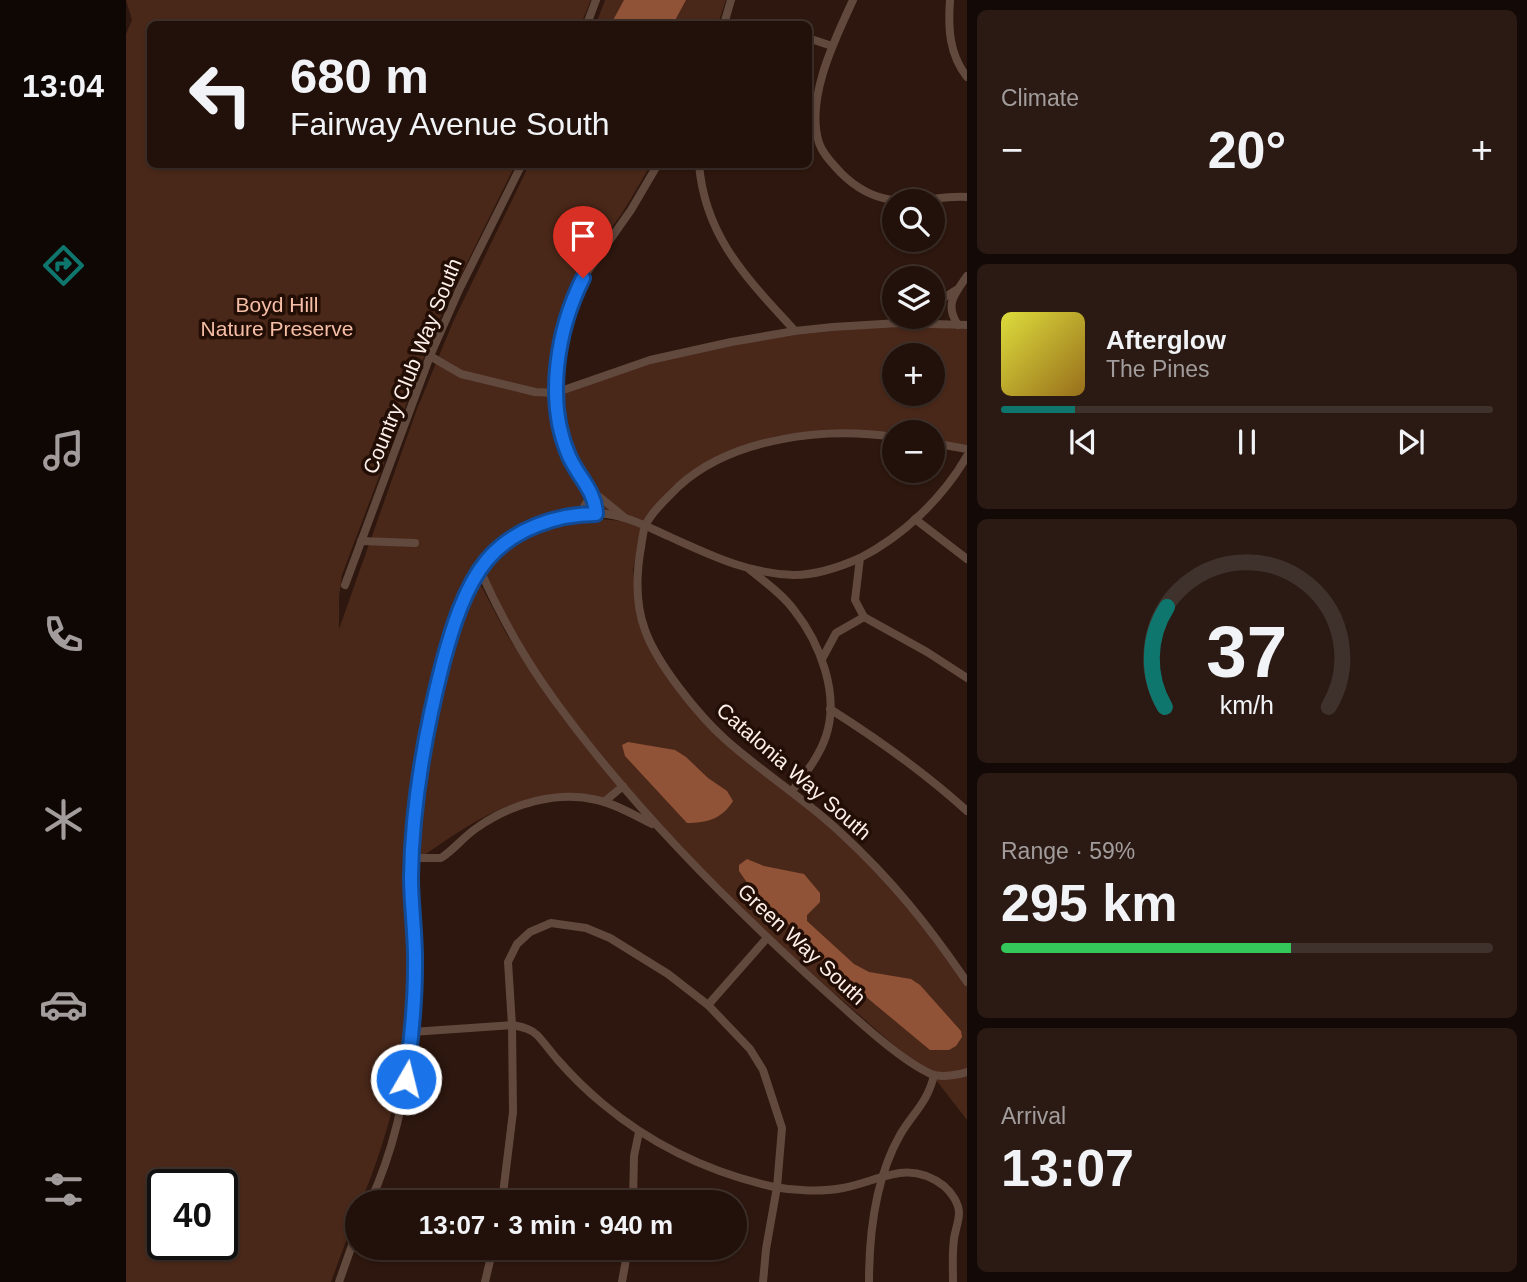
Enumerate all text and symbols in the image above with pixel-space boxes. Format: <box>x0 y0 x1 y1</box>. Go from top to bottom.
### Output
icon: left <box>175 49 266 140</box>
text: 680 m <box>290 49 429 103</box>
text: 13:04 <box>22 68 104 104</box>
text: Climate <box>1001 85 1079 111</box>
text: Fairway Avenue South <box>290 106 610 142</box>
text: 20° <box>1208 121 1286 179</box>
text: − <box>1001 129 1023 171</box>
text: + <box>1471 129 1493 171</box>
map controls <box>882 189 945 483</box>
button: search <box>882 189 945 252</box>
pin <box>553 206 613 278</box>
icon: arrive <box>564 217 602 255</box>
icon: directions <box>39 241 88 290</box>
street label: Country Club Way South <box>358 255 466 477</box>
button: layers <box>882 266 945 329</box>
park label: Boyd Hill Nature Preserve <box>201 293 353 340</box>
text: Afterglow <box>1106 325 1226 355</box>
button: + <box>882 343 945 406</box>
text: The Pines <box>1106 356 1210 382</box>
button: − <box>882 420 945 483</box>
icon: previous <box>1064 423 1102 461</box>
icon: pause <box>1228 423 1266 461</box>
icon: next <box>1392 423 1430 461</box>
icon: music <box>39 426 88 475</box>
icon: phone <box>39 610 88 659</box>
text: 37 <box>1207 611 1287 692</box>
text: km/h <box>1220 691 1274 719</box>
street label: Catalonia Way South <box>712 698 876 844</box>
icon: climate <box>39 795 88 844</box>
text: Range · 59% <box>1001 838 1135 864</box>
text: 295 km <box>1001 874 1177 932</box>
street label: Green Way South <box>733 879 871 1009</box>
icon: car <box>39 980 88 1029</box>
position arrow <box>369 1042 443 1116</box>
text: Arrival <box>1001 1103 1066 1129</box>
text: 13:07 <box>1001 1139 1134 1197</box>
icon: filters <box>39 1165 88 1214</box>
speed limit sign: 40 <box>147 1169 238 1260</box>
text: 13:07 · 3 min · 940 m <box>419 1210 673 1240</box>

